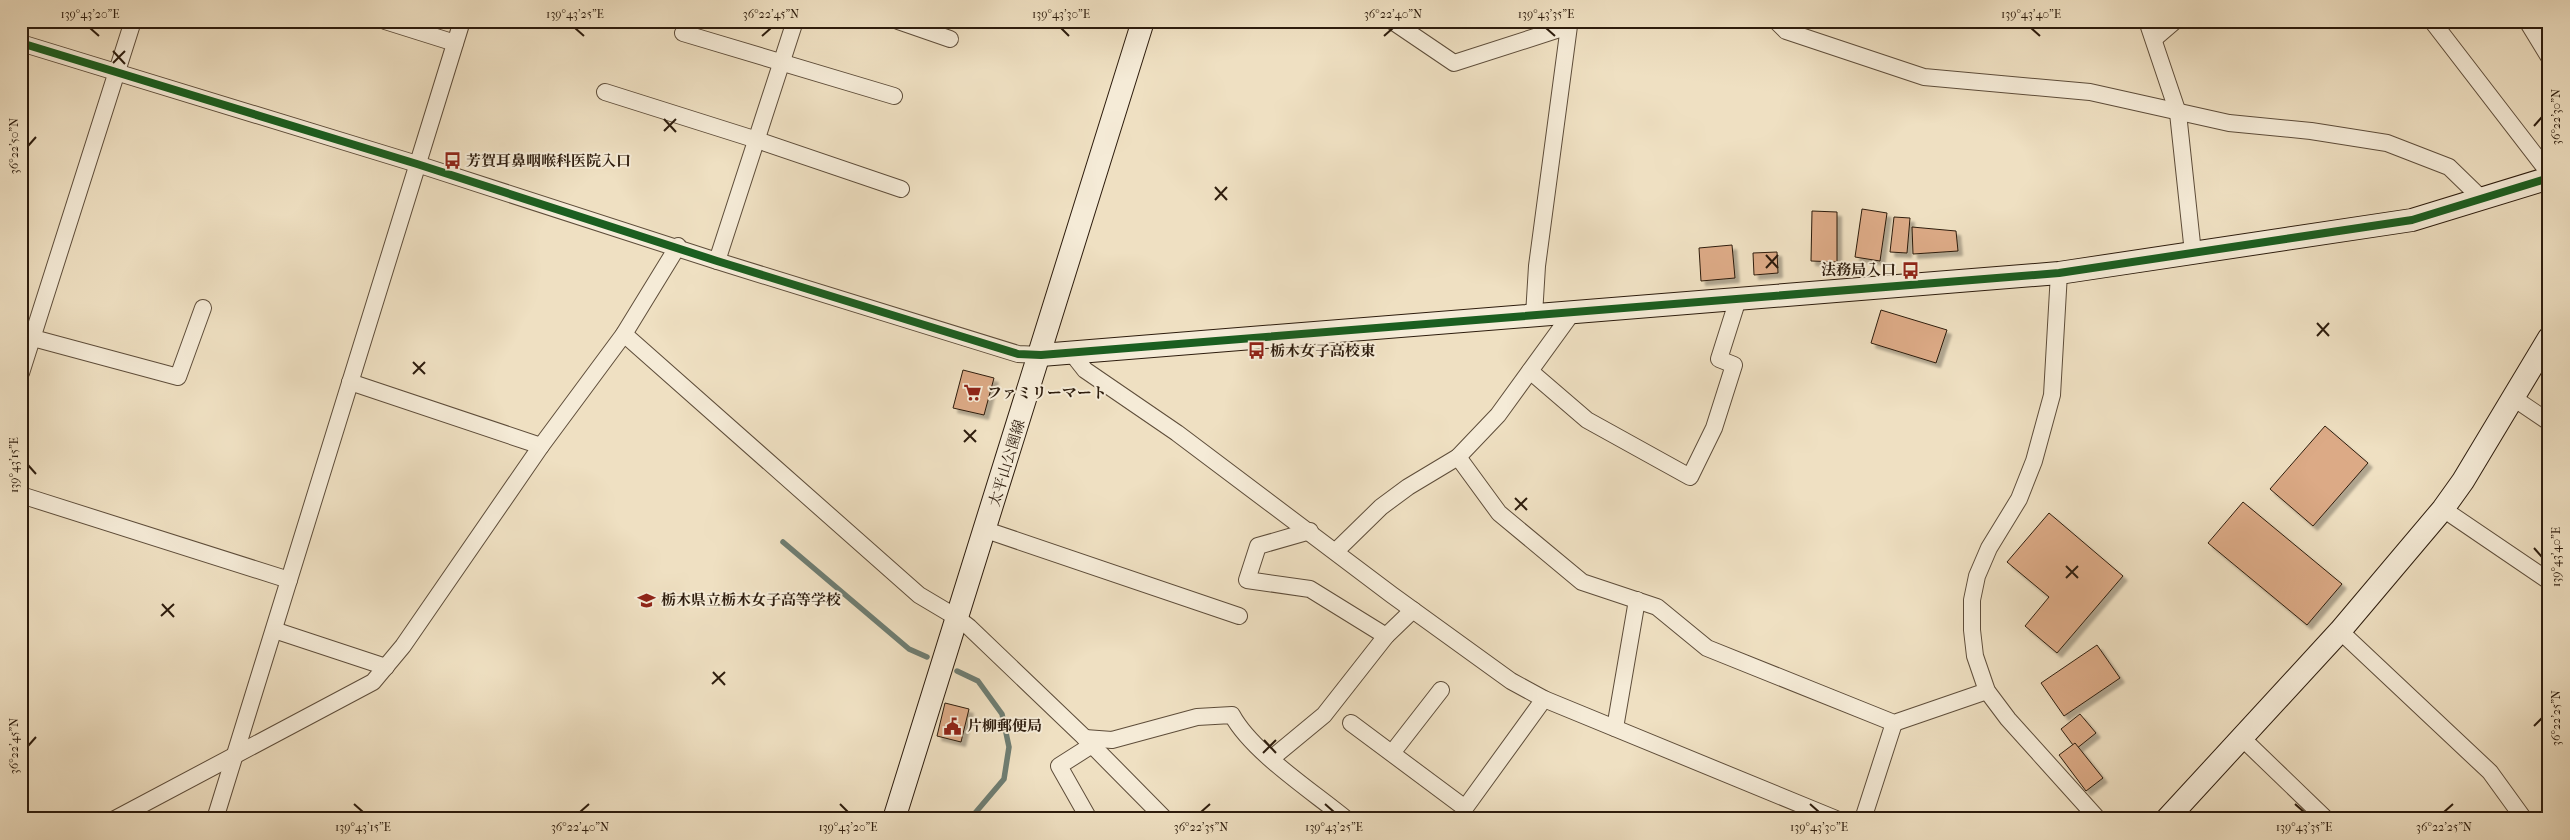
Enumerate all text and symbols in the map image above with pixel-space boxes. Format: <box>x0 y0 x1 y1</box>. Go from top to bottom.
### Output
text: 139°43'20"E <box>60 7 120 21</box>
text: 139°43'25"E <box>546 7 604 21</box>
text: 36°22'45"N <box>743 7 799 21</box>
text: 139°43'30"E <box>1032 7 1090 21</box>
text: 36°22'40"N <box>1364 7 1422 21</box>
text: 139°43'35"E <box>1518 7 1574 21</box>
text: 139°43'40"E <box>2001 7 2061 21</box>
text: 36°22'30"N <box>2549 89 2563 145</box>
text: 36°22'50"N <box>7 118 21 174</box>
bus stop icon: 芳賀耳鼻咽喉科医院入口 <box>442 151 462 171</box>
place label: 芳賀耳鼻咽喉科医院入口 <box>466 152 631 170</box>
bus stop icon: 法務局入口 <box>1900 260 1920 280</box>
place label: 法務局入口 <box>1821 261 1896 279</box>
bus stop icon: 栃木女子高校東 <box>1246 341 1266 361</box>
place label: 栃木女子高校東 <box>1270 342 1376 360</box>
supermarket icon: ファミリーマート <box>963 383 983 403</box>
place label: ファミリーマート <box>987 384 1107 402</box>
street label: 太平山公園線 <box>985 417 1029 509</box>
text: 139°43'15"E <box>7 437 21 493</box>
text: 139°43'40"E <box>2549 527 2563 587</box>
school or university icon: 栃木県立栃木女子高等学校 <box>637 590 657 610</box>
place label: 栃木県立栃木女子高等学校 <box>661 591 841 609</box>
text: 36°22'25"N <box>2549 690 2563 746</box>
public building icon: 片柳郵便局 <box>943 716 963 736</box>
place label: 片柳郵便局 <box>967 717 1042 735</box>
text: 36°22'45"N <box>7 718 21 774</box>
text: 139°43'15"E <box>335 820 391 834</box>
text: 36°22'40"N <box>551 820 609 834</box>
text: 139°43'20"E <box>818 820 878 834</box>
text: 36°22'35"N <box>1174 820 1228 834</box>
text: 139°43'25"E <box>1305 820 1363 834</box>
text: 139°43'30"E <box>1790 820 1848 834</box>
text: 139°43'35"E <box>2276 820 2332 834</box>
text: 36°22'25"N <box>2416 820 2472 834</box>

